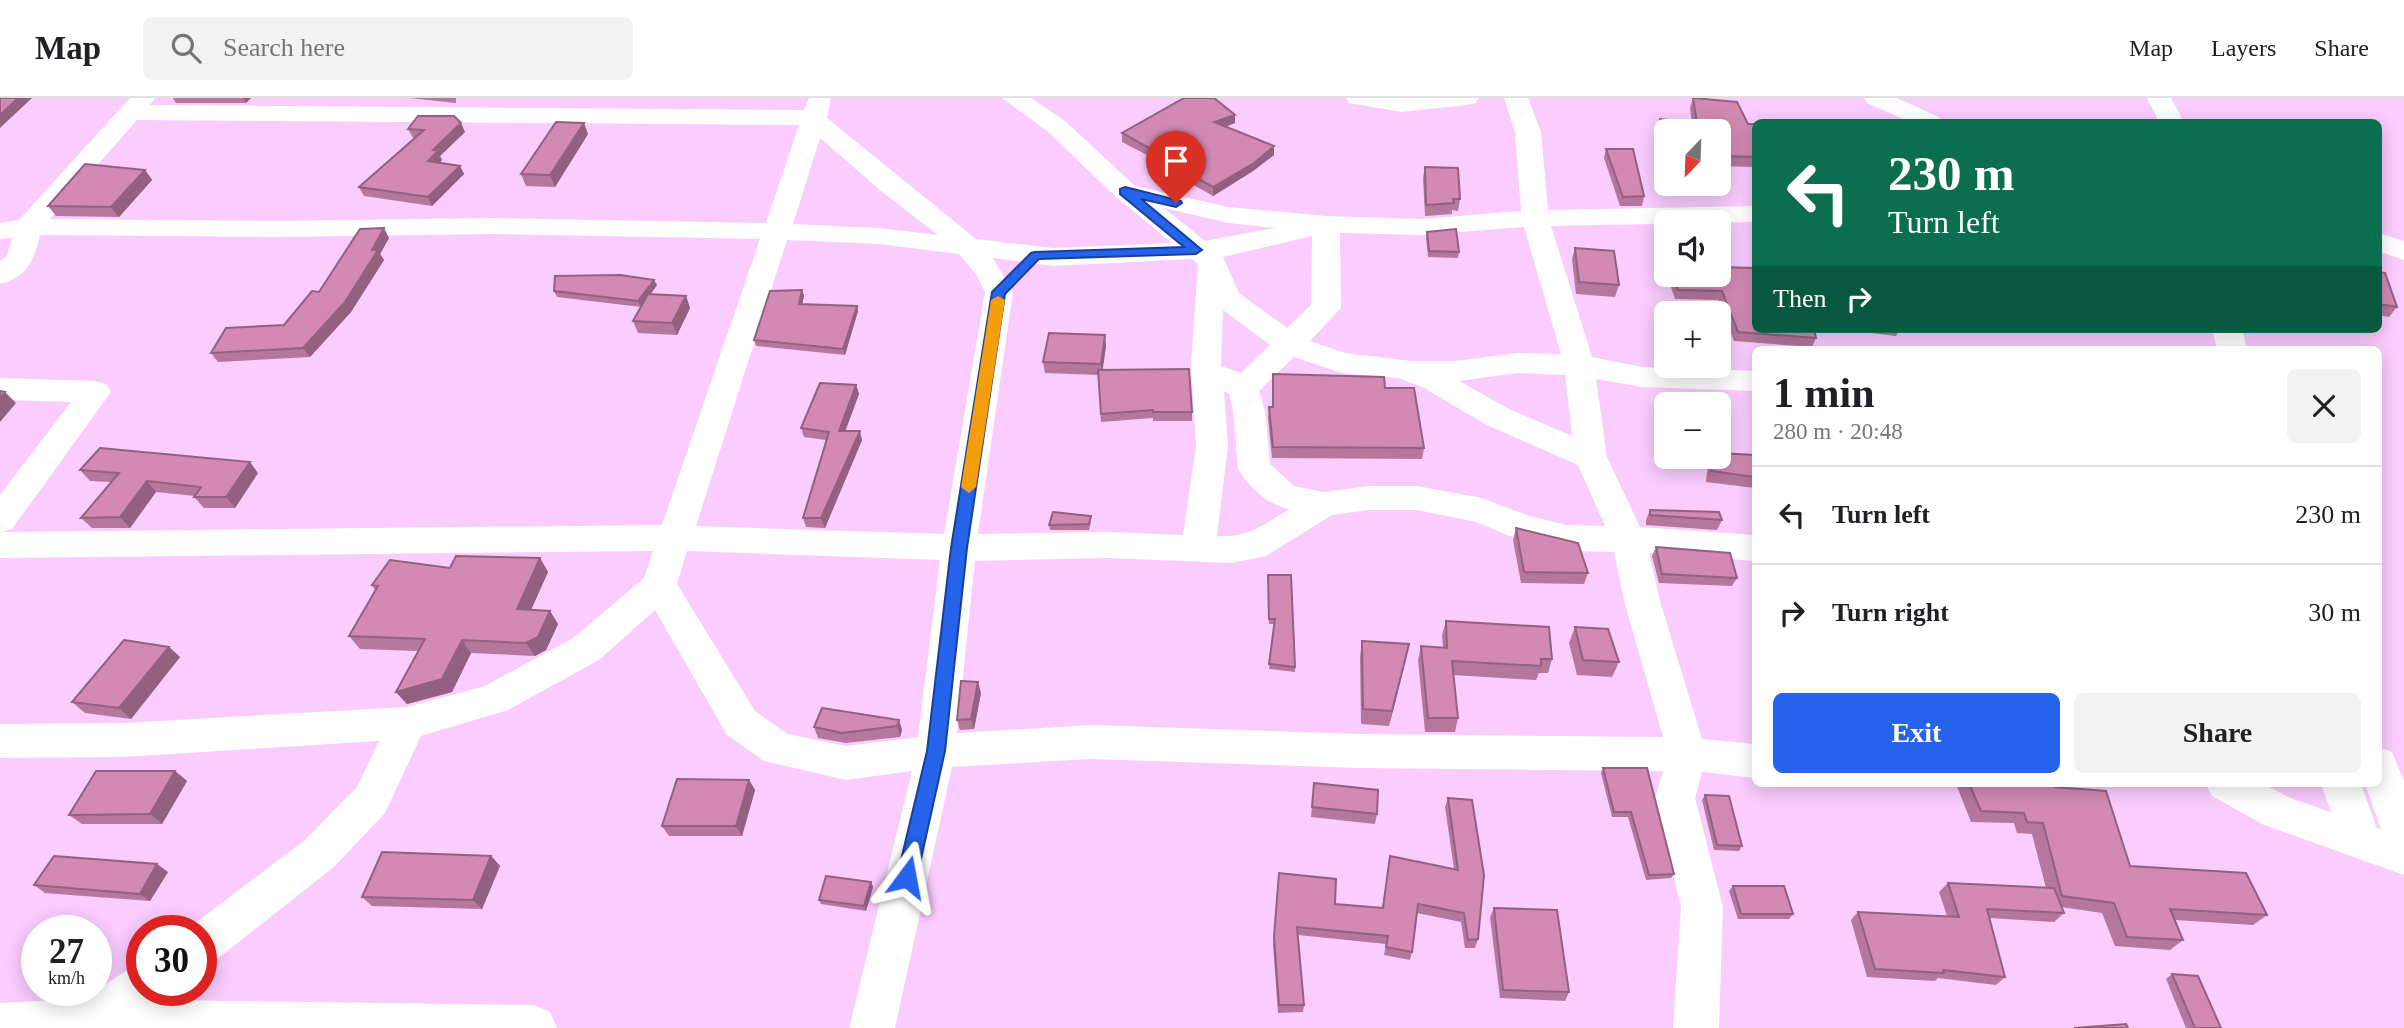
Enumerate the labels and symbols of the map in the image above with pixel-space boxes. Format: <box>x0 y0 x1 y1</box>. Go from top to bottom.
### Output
north arrow <box>1654 119 1731 196</box>
pin <box>1146 131 1206 203</box>
position arrow <box>870 840 944 914</box>
speed limit sign: 30 <box>126 915 217 1006</box>

